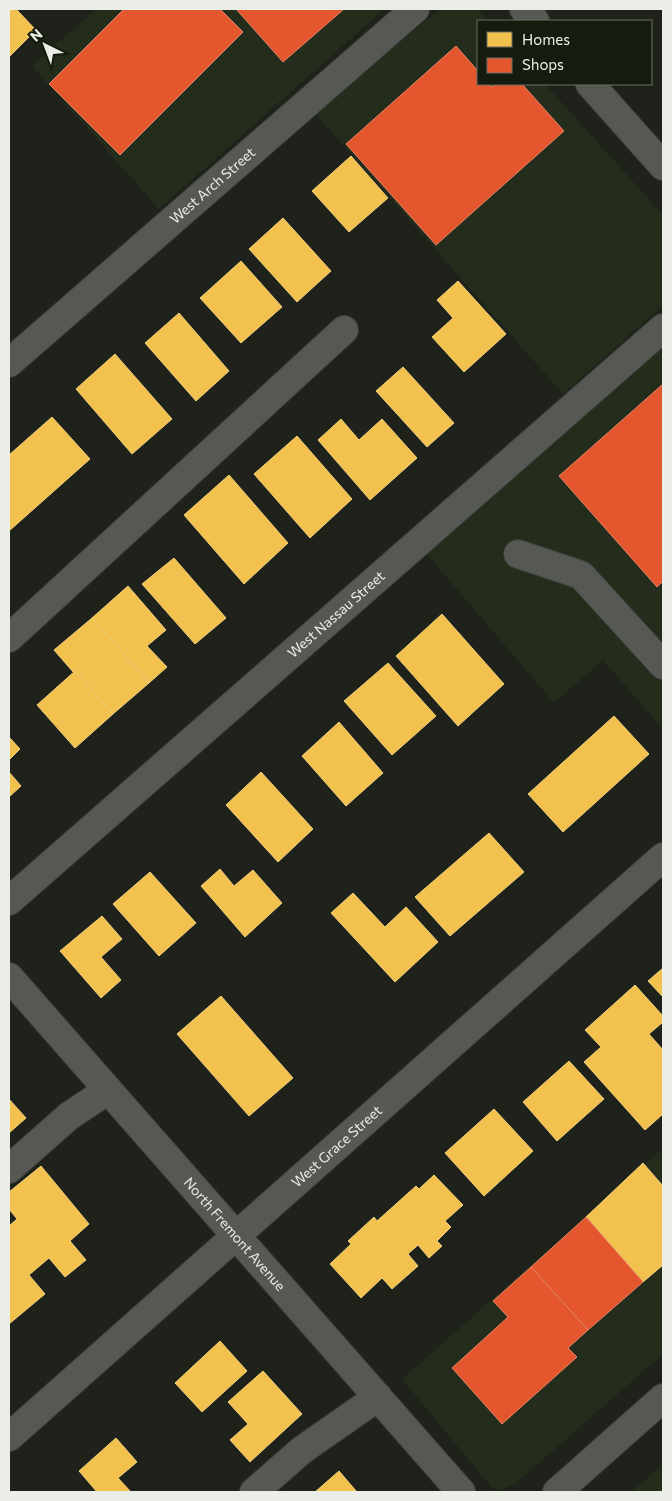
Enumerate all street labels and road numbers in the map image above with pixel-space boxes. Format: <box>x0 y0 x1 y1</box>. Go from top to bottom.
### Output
street label: West Arch Street <box>166 143 259 227</box>
street label: West Nassau Street <box>284 567 388 661</box>
street label: West Grace Street <box>288 1101 385 1191</box>
street label: North Fremont Avenue <box>181 1173 289 1294</box>

